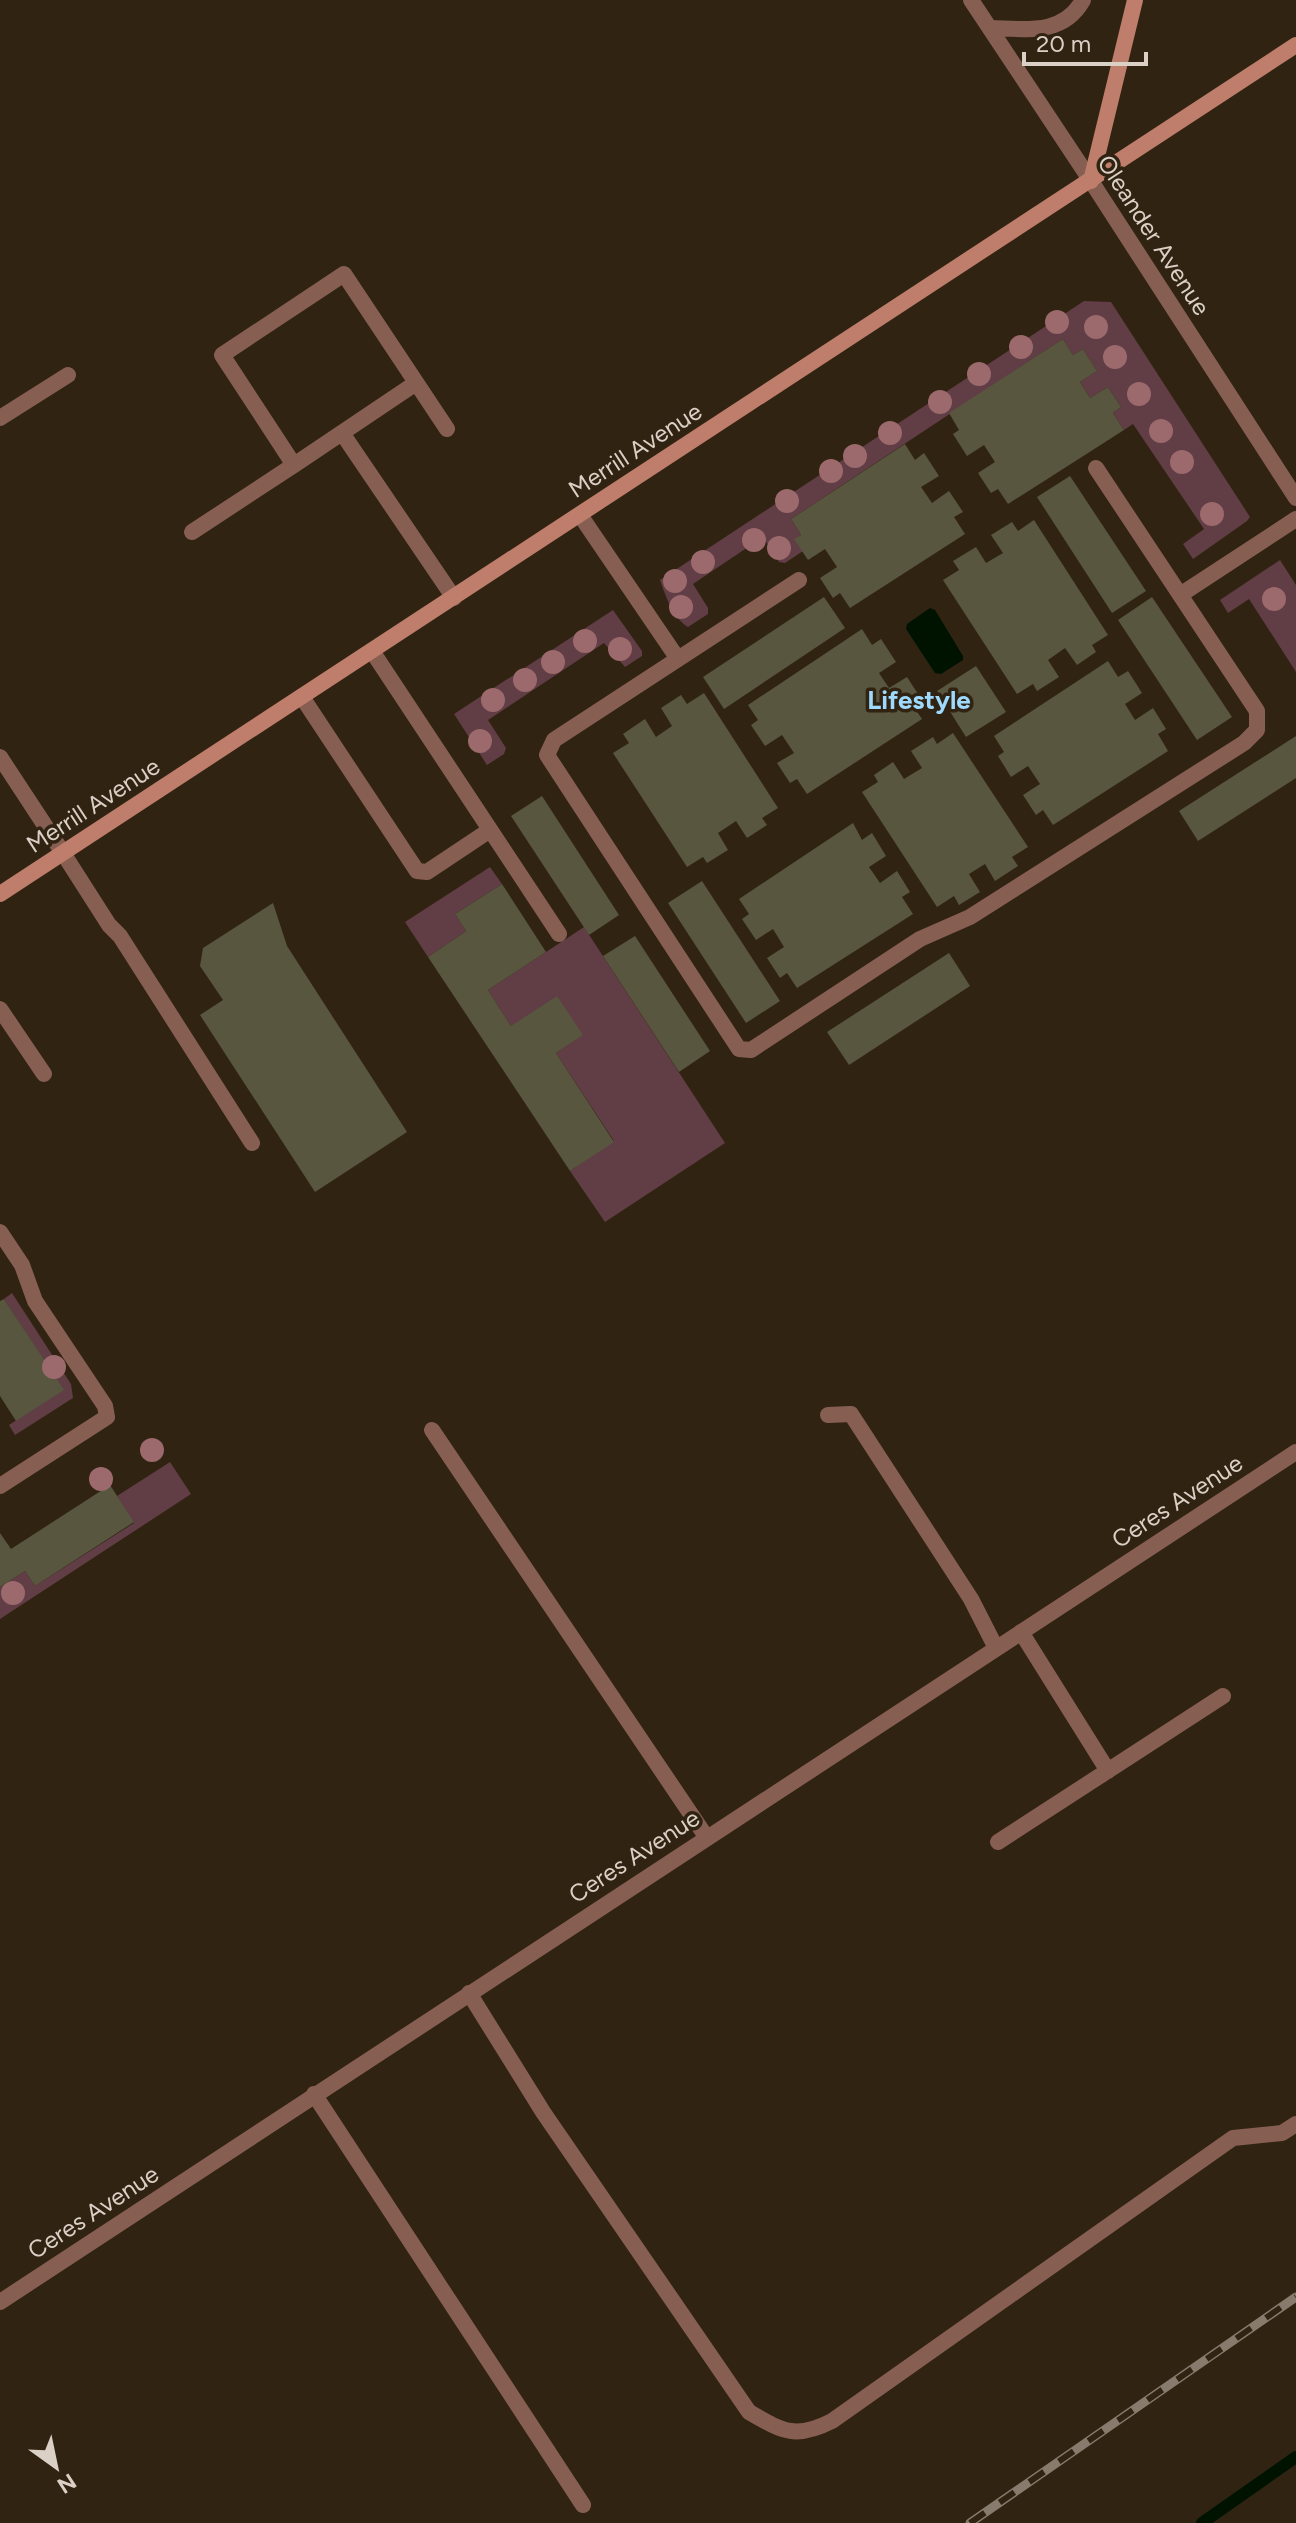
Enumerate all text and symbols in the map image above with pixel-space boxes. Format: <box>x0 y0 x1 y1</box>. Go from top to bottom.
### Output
scale bar <box>1024 16 1146 66</box>
text: 20 m <box>1036 29 1091 58</box>
street label: Oleander Avenue <box>1091 150 1217 320</box>
street label: Merrill Avenue <box>563 396 707 504</box>
district label: Lifestyle <box>867 684 971 716</box>
street label: Merrill Avenue <box>21 751 165 859</box>
street label: Ceres Avenue <box>1106 1448 1248 1554</box>
street label: Ceres Avenue <box>563 1803 705 1909</box>
street label: Ceres Avenue <box>22 2159 164 2265</box>
north arrow <box>16 2427 96 2507</box>
text: N <box>52 2467 81 2499</box>

